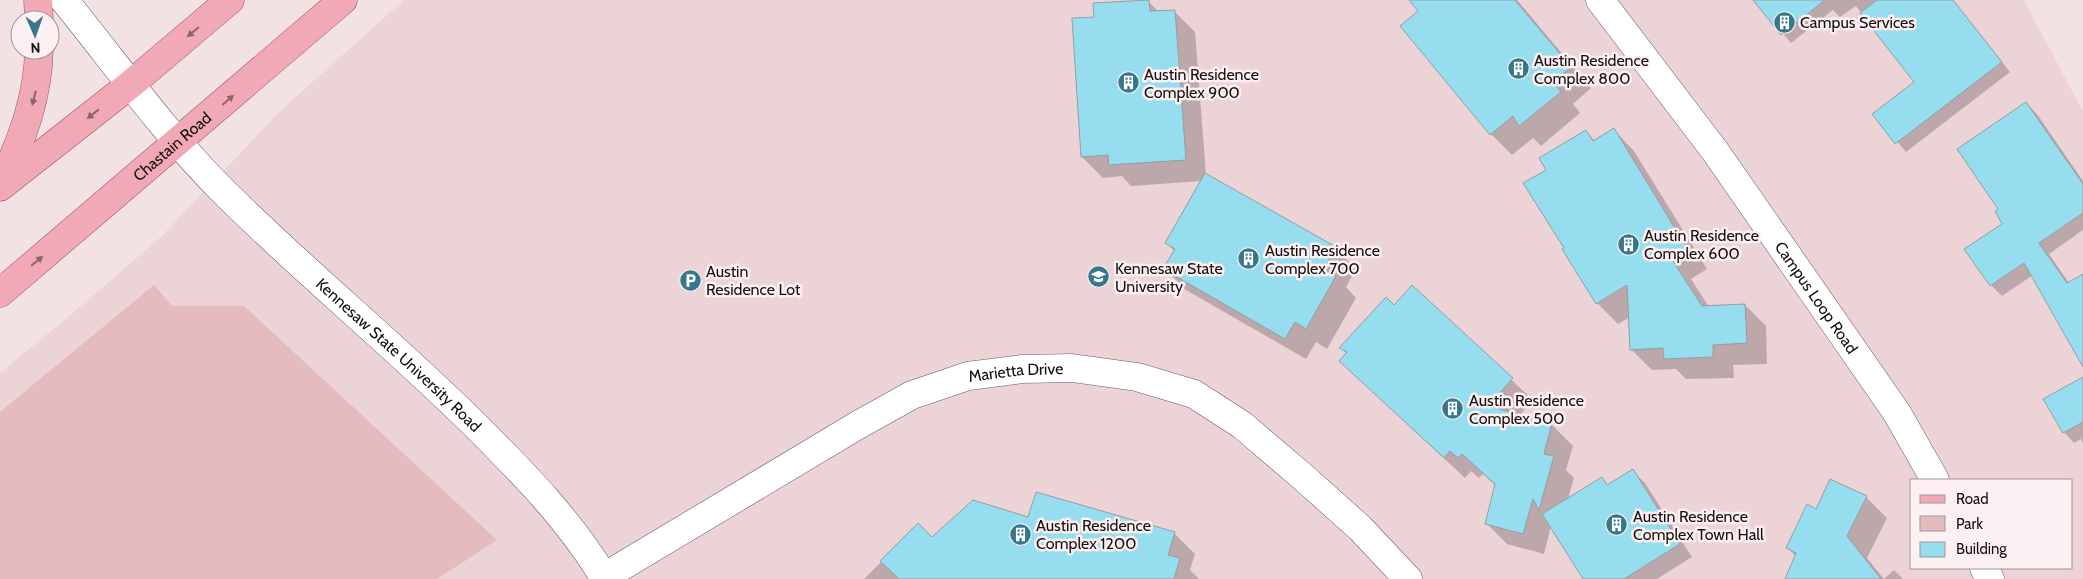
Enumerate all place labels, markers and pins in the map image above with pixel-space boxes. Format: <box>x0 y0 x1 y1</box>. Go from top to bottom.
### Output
building icon: Campus Services <box>1772 10 1796 34</box>
place label: Campus Services <box>1800 13 1915 32</box>
place label: Austin Residence Complex 800 <box>1534 51 1649 88</box>
building icon: Austin Residence Complex 800 <box>1506 57 1530 81</box>
place label: Austin Residence Complex 900 <box>1144 65 1259 102</box>
building icon: Austin Residence Complex 900 <box>1116 71 1140 95</box>
place label: Austin Residence Complex 600 <box>1644 226 1759 263</box>
building icon: Austin Residence Complex 600 <box>1616 232 1640 256</box>
place label: Austin Residence Complex 700 <box>1265 241 1380 278</box>
building icon: Austin Residence Complex 700 <box>1237 247 1261 271</box>
place label: Kennesaw State University <box>1115 259 1223 296</box>
place label: Austin Residence Lot <box>706 262 801 299</box>
school or university icon: Kennesaw State University <box>1087 265 1111 289</box>
parking icon: Austin Residence Lot <box>678 268 702 292</box>
place label: Austin Residence Complex 500 <box>1469 391 1584 428</box>
building icon: Austin Residence Complex 500 <box>1441 397 1465 421</box>
place label: Austin Residence Complex Town Hall <box>1633 507 1764 544</box>
building icon: Austin Residence Complex Town Hall <box>1605 513 1629 537</box>
place label: Austin Residence Complex 1200 <box>1036 516 1151 553</box>
building icon: Austin Residence Complex 1200 <box>1008 522 1032 546</box>

